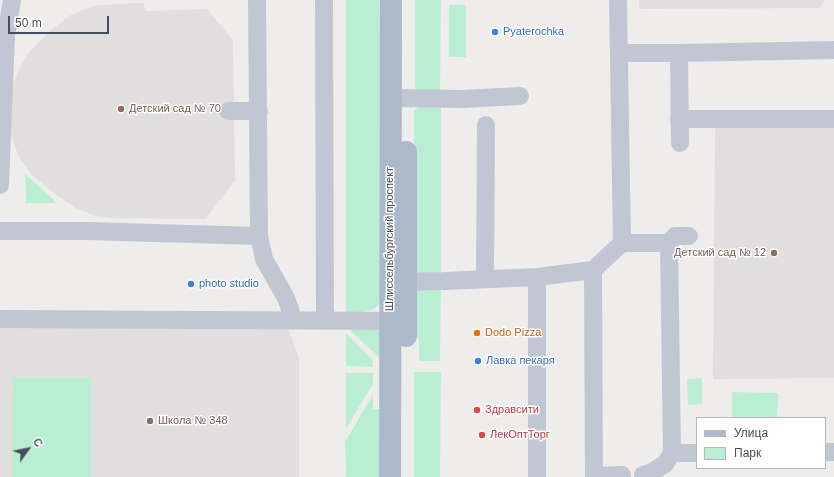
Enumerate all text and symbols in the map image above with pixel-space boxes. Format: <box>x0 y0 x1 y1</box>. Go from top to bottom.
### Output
scale bar <box>10 8 111 34</box>
text: 50 m <box>15 16 42 30</box>
place label: Pyaterochka <box>503 25 564 39</box>
marker: Pyaterochka <box>490 27 500 37</box>
place label: Детский сад № 70 <box>129 102 221 116</box>
marker: Детский сад № 70 <box>116 104 126 114</box>
street label: Шлиссельбургский проспект <box>383 167 397 311</box>
place label: Детский сад № 12 <box>674 246 766 260</box>
marker: Детский сад № 12 <box>769 248 779 258</box>
place label: photo studio <box>199 277 259 291</box>
marker: photo studio <box>186 279 196 289</box>
place label: Dodo Pizza <box>485 326 541 340</box>
marker: Dodo Pizza <box>472 328 482 338</box>
place label: Лавка пекаря <box>486 354 555 368</box>
marker: Лавка пекаря <box>473 356 483 366</box>
place label: Здравсити <box>485 403 539 417</box>
marker: Здравсити <box>472 405 482 415</box>
place label: Школа № 348 <box>158 414 228 428</box>
marker: Школа № 348 <box>145 416 155 426</box>
legend <box>696 417 826 469</box>
text: Улица <box>734 426 768 440</box>
place label: ЛекОптТорг <box>490 428 550 442</box>
north arrow <box>8 429 48 469</box>
marker: ЛекОптТорг <box>477 430 487 440</box>
text: С <box>31 436 45 449</box>
text: Парк <box>734 446 761 460</box>

